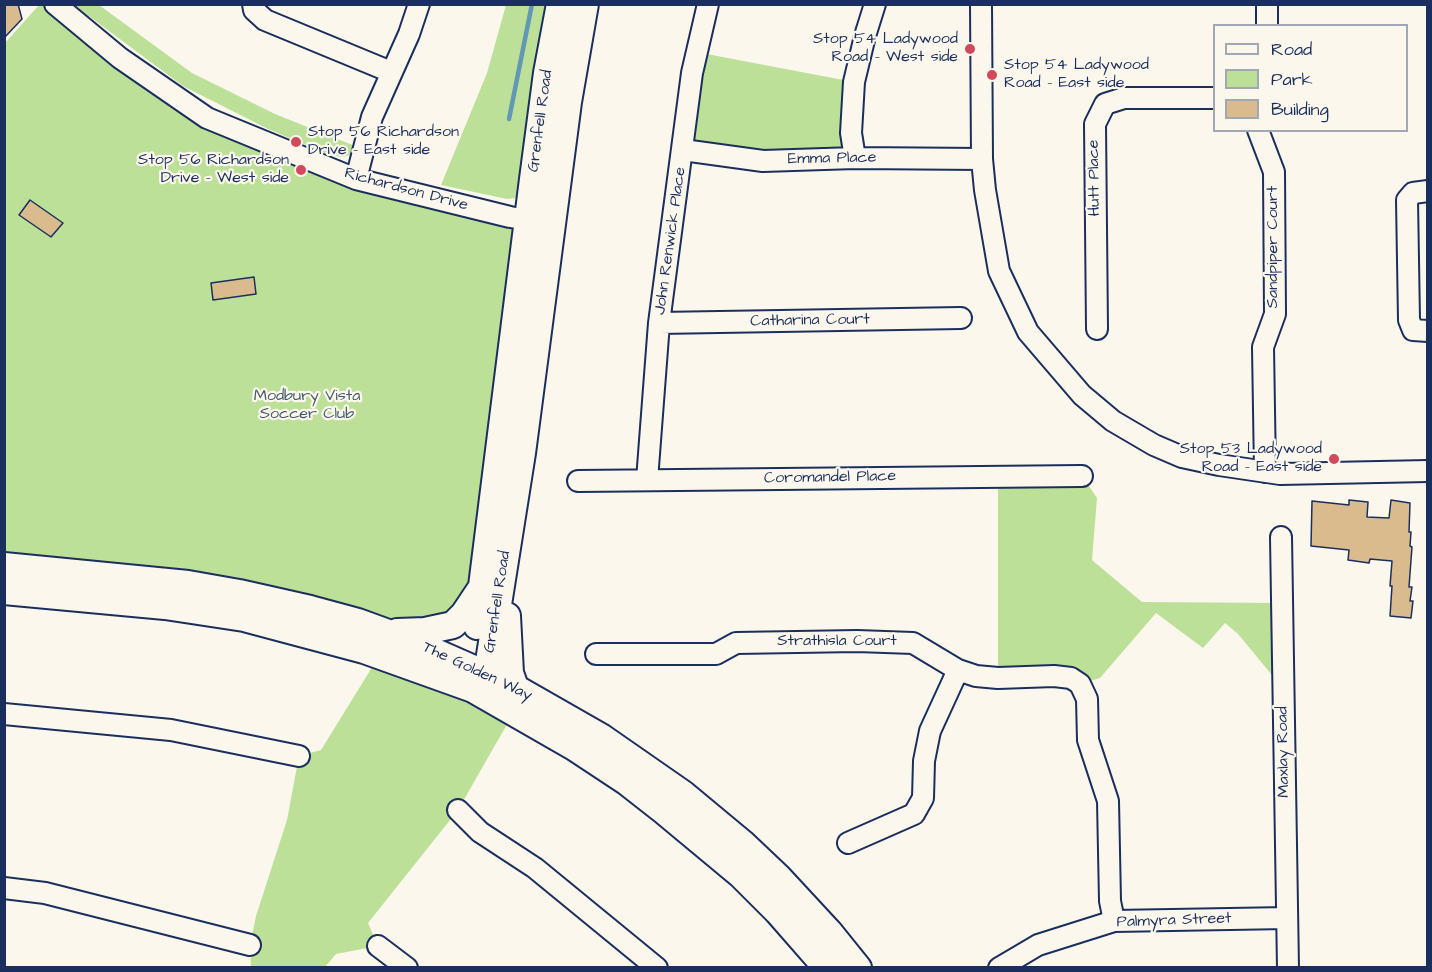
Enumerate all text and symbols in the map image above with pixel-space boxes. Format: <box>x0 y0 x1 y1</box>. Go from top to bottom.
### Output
legend <box>1213 24 1408 132</box>
place label: Stop 54 Ladywood Road - West side <box>813 30 958 68</box>
text: Road <box>1271 37 1312 62</box>
marker: Stop 54 Ladywood Road - West side <box>963 42 977 56</box>
place label: Stop 54 Ladywood Road - East side <box>1004 56 1149 94</box>
text: Park <box>1271 67 1313 92</box>
marker: Stop 54 Ladywood Road - East side <box>985 68 999 82</box>
street label: Grenfell Road <box>524 69 558 173</box>
text: Building <box>1271 97 1329 122</box>
place label: Stop 56 Richardson Drive - East side <box>308 123 459 161</box>
marker: Stop 56 Richardson Drive - East side <box>289 135 303 149</box>
street label: Hutt Place <box>1085 139 1105 217</box>
street label: Emma Place <box>788 149 876 169</box>
place label: Stop 56 Richardson Drive - West side <box>138 151 289 189</box>
marker: Stop 56 Richardson Drive - West side <box>294 163 308 177</box>
street label: Richardson Drive <box>342 164 470 216</box>
street label: John Renwick Place <box>651 166 691 316</box>
street label: Sandpiper Court <box>1264 186 1284 308</box>
street label: Catharina Court <box>750 310 870 332</box>
park label: Modbury Vista Soccer Club <box>254 387 360 425</box>
place label: Stop 53 Ladywood Road - East side <box>1180 440 1322 478</box>
marker: Stop 53 Ladywood Road - East side <box>1327 452 1341 466</box>
street label: Coromandel Place <box>764 467 896 489</box>
street label: Grenfell Road <box>480 550 516 654</box>
street label: Strathisla Court <box>777 632 897 652</box>
street label: The Golden Way <box>419 638 535 706</box>
street label: Maxlay Road <box>1274 706 1294 798</box>
street label: Palmyra Street <box>1116 909 1232 933</box>

